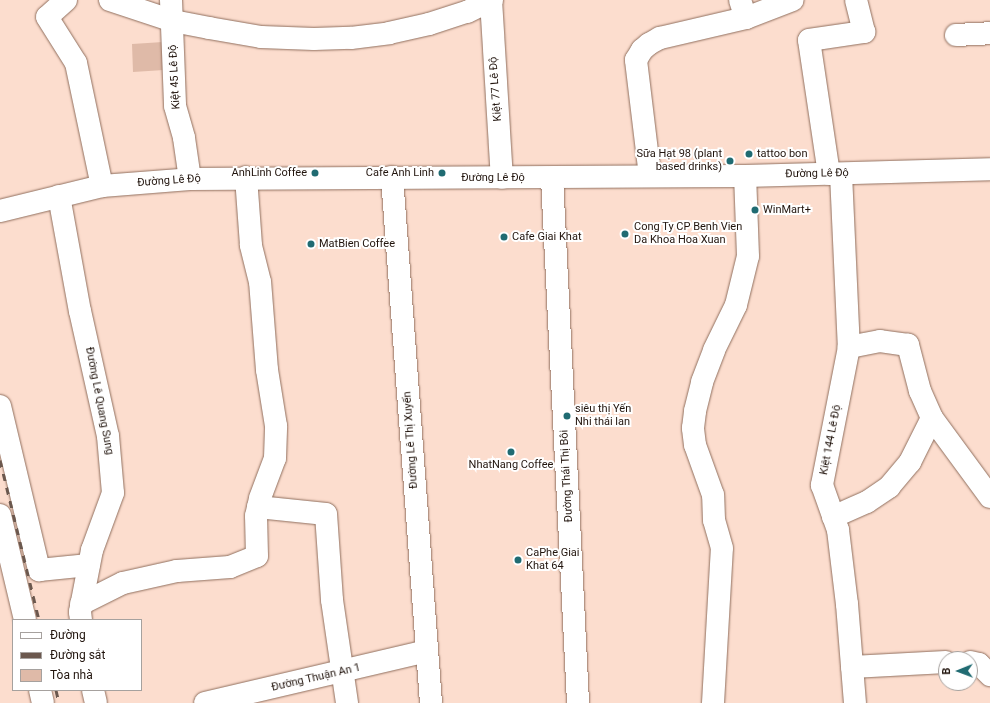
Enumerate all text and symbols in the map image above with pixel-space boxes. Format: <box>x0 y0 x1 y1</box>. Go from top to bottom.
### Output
street label: Kiệt 45 Lê Độ <box>167 44 183 110</box>
street label: Kiệt 77 Lê Độ <box>487 56 505 122</box>
place label: tattoo bon <box>757 147 807 161</box>
place label: Sữa Hạt 98 (plant based drinks) <box>636 148 722 174</box>
marker: tattoo bon <box>744 149 754 159</box>
marker: Sữa Hạt 98 (plant based drinks) <box>725 156 735 166</box>
place label: AnhLinh Coffee <box>232 166 307 180</box>
place label: Cafe Anh Linh <box>366 166 434 180</box>
street label: Đường Lê Độ <box>785 167 849 181</box>
marker: AnhLinh Coffee <box>310 168 320 178</box>
marker: Cafe Anh Linh <box>437 168 447 178</box>
street label: Đường Lê Độ <box>461 171 525 185</box>
street label: Đường Lê Độ <box>137 172 201 190</box>
place label: WinMart+ <box>763 203 811 217</box>
marker: WinMart+ <box>750 205 760 215</box>
place label: Cong Ty CP Benh Vien Da Khoa Hoa Xuan <box>634 221 742 247</box>
marker: Cong Ty CP Benh Vien Da Khoa Hoa Xuan <box>619 228 631 240</box>
place label: Cafe Giai Khat <box>512 230 581 244</box>
marker: Cafe Giai Khat <box>499 232 509 242</box>
place label: MatBien Coffee <box>319 237 395 251</box>
marker: MatBien Coffee <box>306 239 316 249</box>
street label: Đường Lê Quang Sung <box>82 346 116 456</box>
street label: Đường Lê Thị Xuyến <box>401 391 421 489</box>
place label: siêu thị Yến Nhi thái lan <box>575 403 631 429</box>
street label: Kiệt 144 Lê Độ <box>818 404 844 476</box>
marker: siêu thị Yến Nhi thái lan <box>562 411 572 421</box>
street label: Đường Thái Thị Bôi <box>558 429 576 523</box>
marker: NhatNang Coffee <box>506 447 516 457</box>
place label: NhatNang Coffee <box>469 458 553 472</box>
place label: CaPhe Giai Khat 64 <box>526 547 580 573</box>
marker: CaPhe Giai Khat 64 <box>513 555 523 565</box>
legend <box>12 619 142 691</box>
text: Đường <box>50 628 86 642</box>
text: Đường sắt <box>50 648 105 662</box>
north arrow <box>938 651 978 691</box>
street label: Đường Thuận An 1 <box>270 661 362 695</box>
text: Tòa nhà <box>50 668 93 682</box>
text: B <box>940 668 953 675</box>

